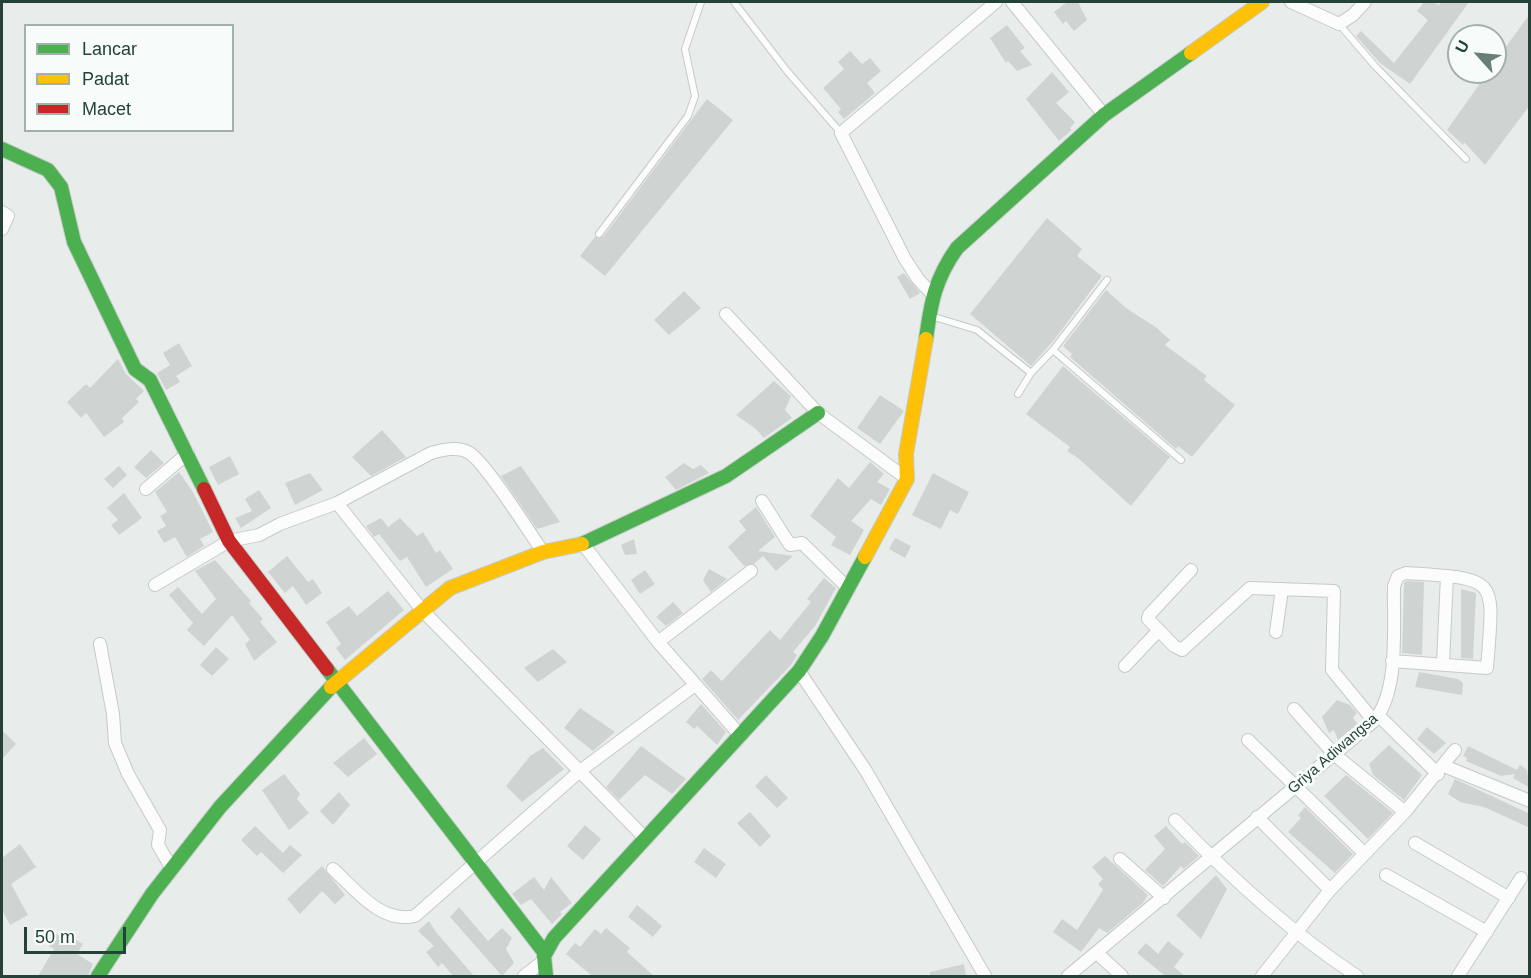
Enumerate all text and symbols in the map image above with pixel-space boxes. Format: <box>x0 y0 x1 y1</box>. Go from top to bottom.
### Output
legend <box>24 24 234 132</box>
north arrow <box>1447 24 1507 84</box>
text: U <box>1452 37 1472 56</box>
text: Lancar <box>82 39 137 59</box>
text: Padat <box>82 69 129 89</box>
text: Macet <box>82 99 131 119</box>
street label: Griya Adiwangsa <box>1284 710 1382 798</box>
scale bar <box>27 915 129 953</box>
text: 50 m <box>35 927 75 947</box>

